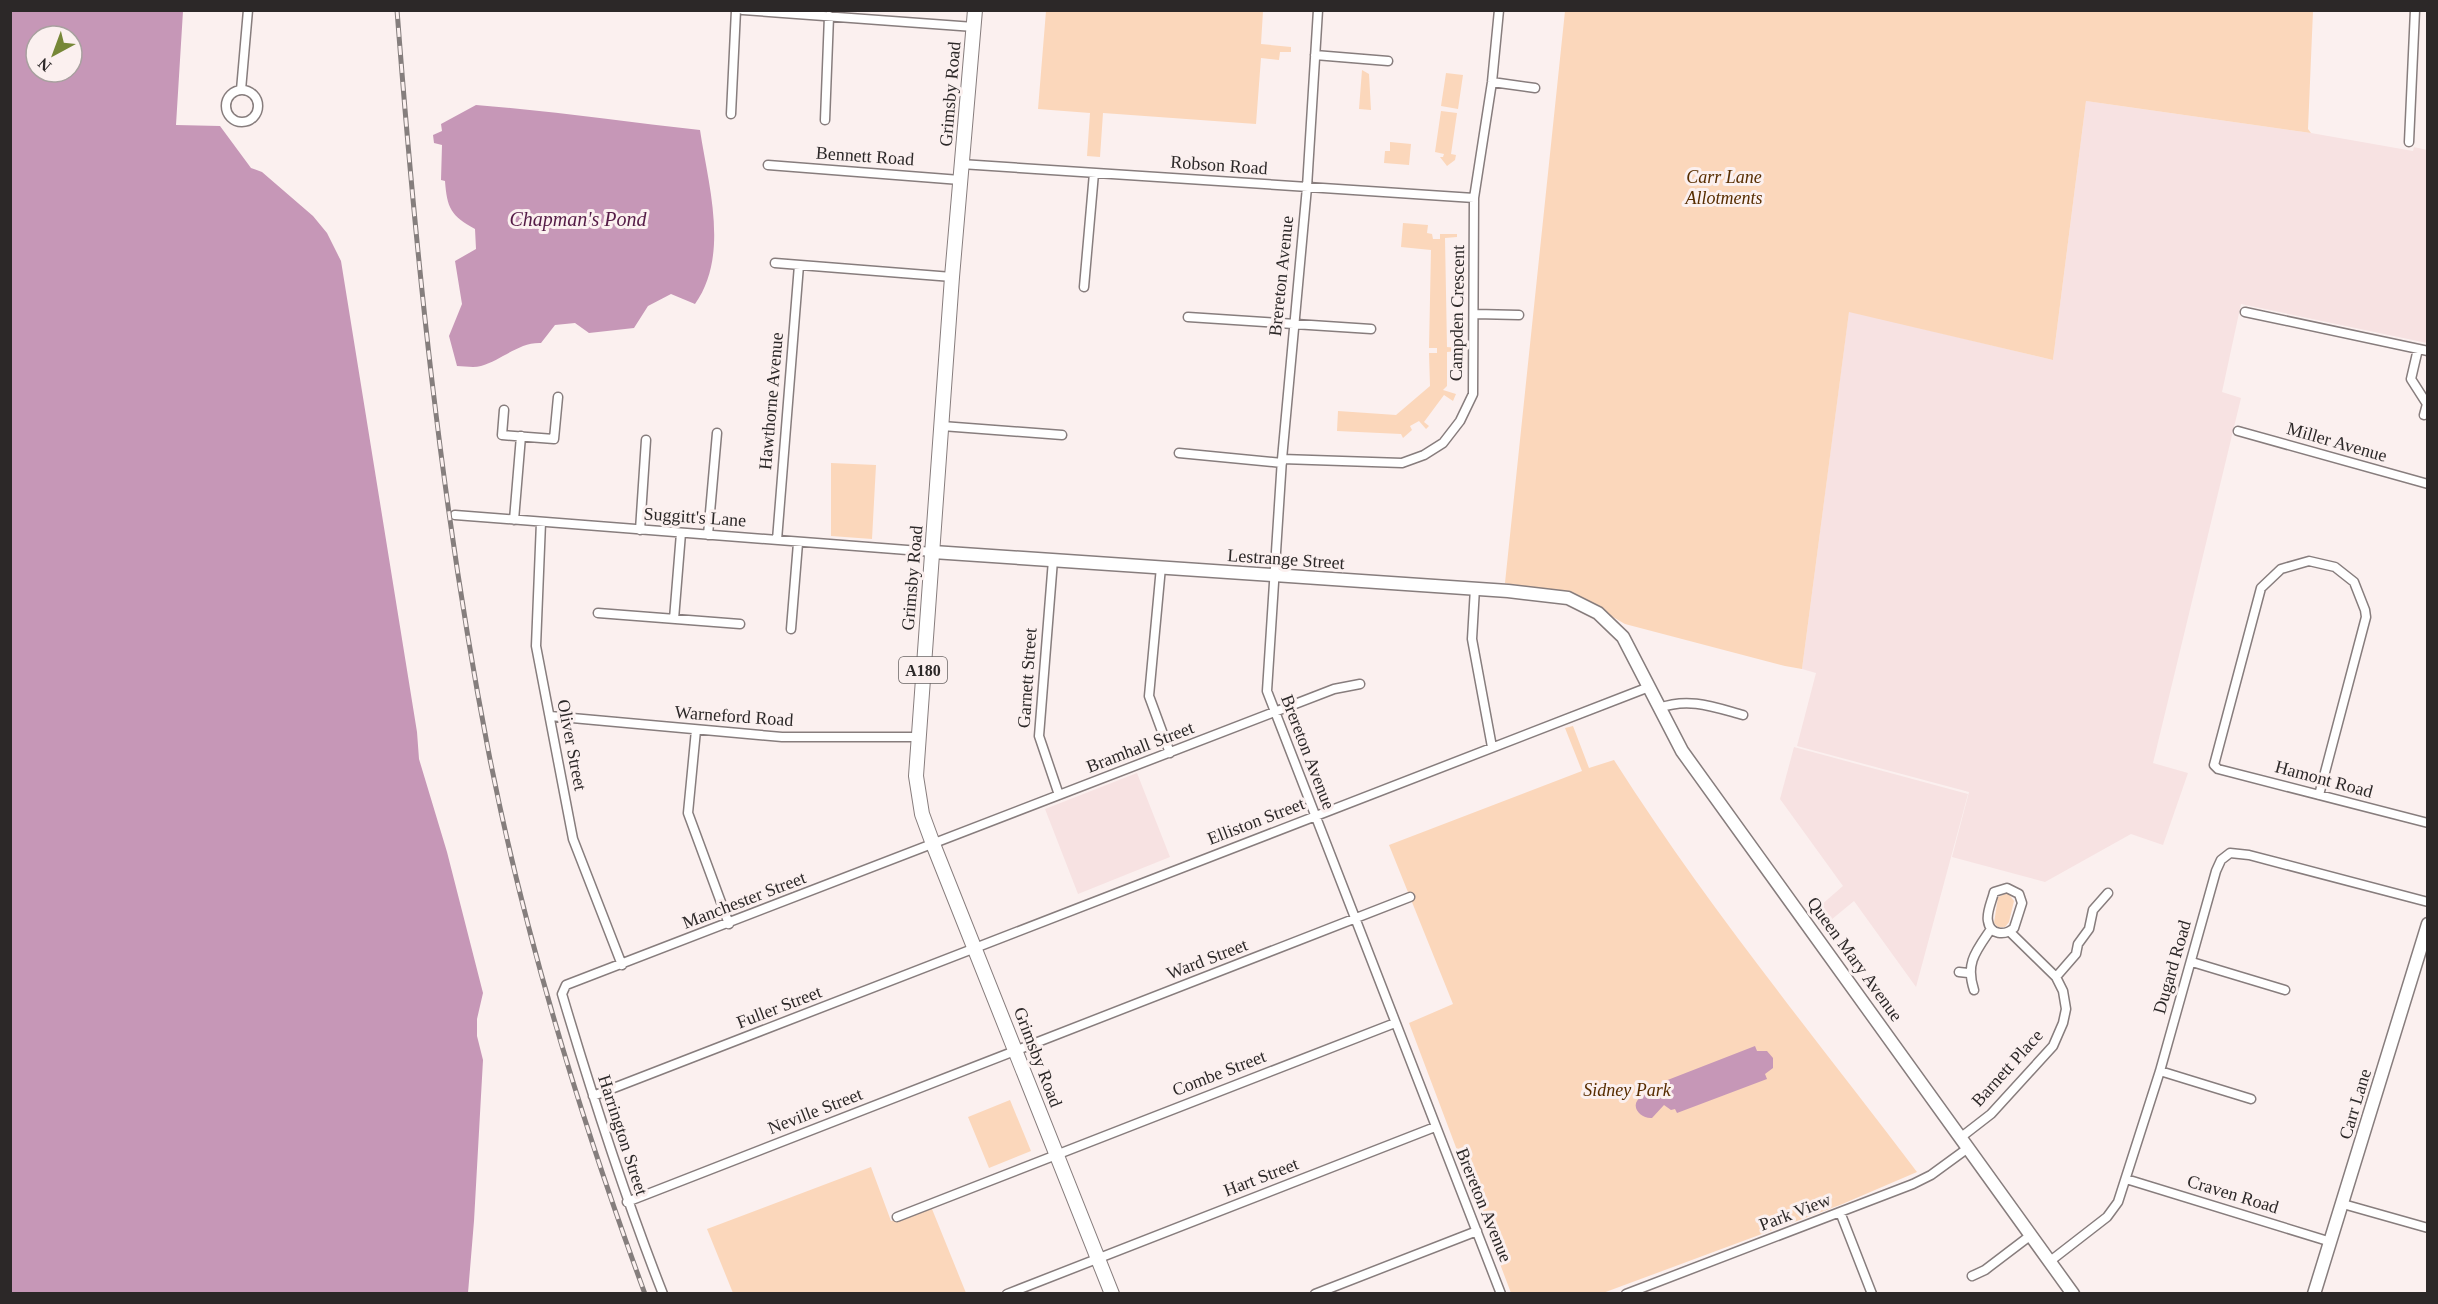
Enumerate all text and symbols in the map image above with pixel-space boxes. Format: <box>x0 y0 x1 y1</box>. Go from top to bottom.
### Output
north arrow <box>24 24 84 84</box>
street label: Grimsby Road <box>935 41 965 147</box>
text: N <box>34 54 54 75</box>
street label: Bennett Road <box>815 143 915 169</box>
street label: Robson Road <box>1170 152 1268 178</box>
park label: Carr Lane Allotments <box>1685 167 1763 208</box>
water label: Chapman's Pond <box>509 208 648 231</box>
street label: Brereton Avenue <box>1265 215 1297 337</box>
street label: Campden Crescent <box>1446 245 1468 381</box>
street label: Hawthorne Avenue <box>755 331 787 471</box>
street label: Miller Avenue <box>2285 418 2389 466</box>
street label: Suggitt's Lane <box>643 503 747 531</box>
street label: Grimsby Road <box>897 525 927 631</box>
street label: Lestrange Street <box>1227 545 1345 573</box>
street label: Garnett Street <box>1014 627 1040 729</box>
road number: A180 <box>899 657 947 683</box>
street label: Brereton Avenue <box>1277 692 1339 812</box>
street label: Oliver Street <box>553 698 591 792</box>
street label: Warneford Road <box>674 702 794 730</box>
street label: Bramhall Street <box>1083 717 1197 777</box>
street label: Hamont Road <box>2273 756 2375 802</box>
street label: Elliston Street <box>1205 793 1307 849</box>
street label: Manchester Street <box>680 867 808 933</box>
street label: Queen Mary Avenue <box>1803 893 1907 1025</box>
street label: Dugard Road <box>2149 918 2195 1016</box>
street label: Ward Street <box>1164 934 1250 984</box>
street label: Fuller Street <box>734 982 824 1032</box>
street label: Grimsby Road <box>1010 1004 1066 1110</box>
street label: Barnett Place <box>1967 1025 2047 1111</box>
street label: Combe Street <box>1169 1046 1269 1100</box>
street label: Carr Lane <box>2335 1066 2375 1142</box>
street label: Harrington Street <box>594 1072 652 1198</box>
park label: Sidney Park <box>1583 1080 1672 1100</box>
street label: Neville Street <box>765 1084 865 1138</box>
street label: Brereton Avenue <box>1452 1145 1516 1265</box>
street label: Hart Street <box>1221 1154 1301 1200</box>
street label: Craven Road <box>2185 1171 2281 1217</box>
street label: Park View <box>1756 1189 1834 1235</box>

